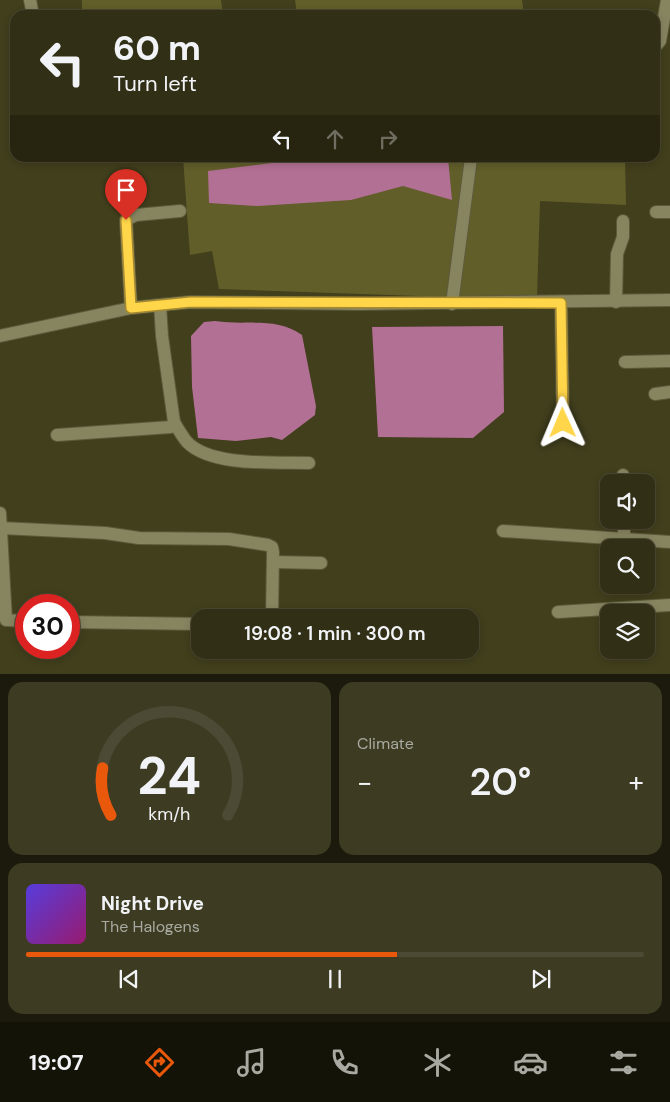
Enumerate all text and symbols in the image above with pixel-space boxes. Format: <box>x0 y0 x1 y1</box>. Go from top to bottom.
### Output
text: 60 m <box>113 25 201 71</box>
icon: left <box>30 30 95 95</box>
text: Turn left <box>113 69 197 98</box>
icon: left <box>268 125 296 153</box>
icon: ahead <box>321 125 349 153</box>
icon: right <box>374 125 402 153</box>
pin <box>105 169 147 220</box>
icon: arrive <box>112 176 140 204</box>
position arrow <box>536 396 588 448</box>
map controls <box>600 474 655 659</box>
button: sound <box>600 474 655 529</box>
button: search <box>600 539 655 594</box>
speed limit sign: 30 <box>15 594 80 659</box>
button: layers <box>600 604 655 659</box>
text: 19:08 · 1 min · 300 m <box>244 621 426 646</box>
text: Climate <box>357 733 414 754</box>
text: 24 <box>138 742 201 810</box>
text: 20° <box>470 757 531 807</box>
text: − <box>357 764 372 801</box>
text: + <box>629 764 644 801</box>
text: km/h <box>148 802 191 826</box>
text: Night Drive <box>101 891 204 916</box>
text: The Halogens <box>101 916 200 937</box>
icon: previous <box>115 965 143 993</box>
icon: pause <box>321 965 349 993</box>
icon: next <box>527 965 555 993</box>
icon: directions <box>142 1045 177 1080</box>
icon: music <box>234 1045 269 1080</box>
icon: phone <box>327 1045 362 1080</box>
icon: climate <box>420 1045 455 1080</box>
icon: car <box>513 1045 548 1080</box>
icon: filters <box>606 1045 641 1080</box>
text: 19:07 <box>29 1048 84 1077</box>

